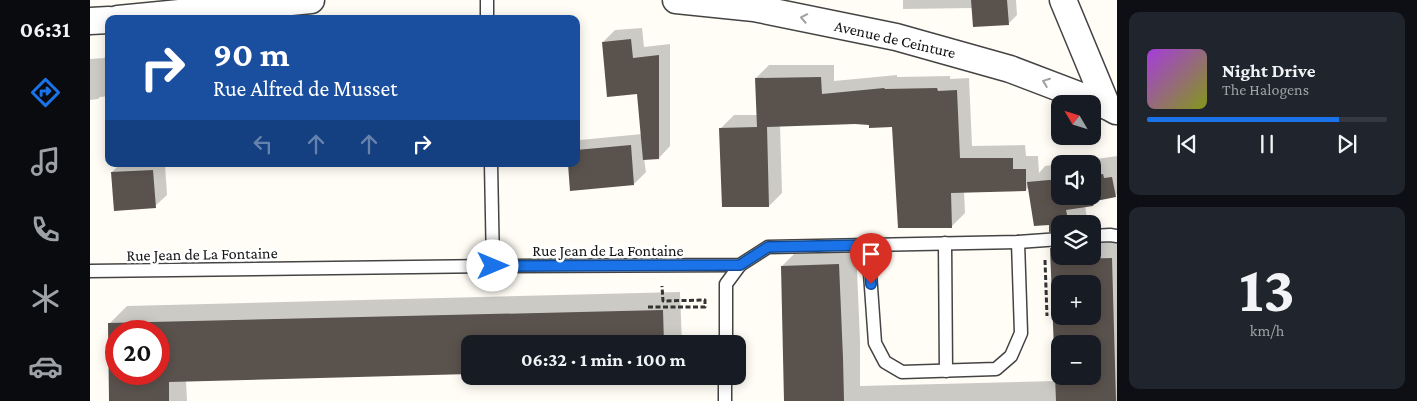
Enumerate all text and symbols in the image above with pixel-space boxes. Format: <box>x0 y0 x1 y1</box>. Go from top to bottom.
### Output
one-way arrow <box>800 14 809 24</box>
text: 06:31 <box>20 17 70 42</box>
street label: Avenue de Ceinture <box>833 17 957 61</box>
icon: right <box>130 35 195 100</box>
text: 90 m <box>213 35 290 74</box>
text: Night Drive <box>1222 60 1315 81</box>
icon: directions <box>28 75 63 110</box>
text: Rue Alfred de Musset <box>213 76 397 101</box>
one-way arrow <box>1042 78 1050 88</box>
text: The Halogens <box>1222 81 1309 98</box>
north arrow <box>1051 95 1101 145</box>
map controls <box>1051 95 1101 385</box>
icon: left <box>249 130 277 158</box>
icon: ahead <box>302 130 330 158</box>
icon: ahead <box>355 130 383 158</box>
icon: right <box>408 130 436 158</box>
icon: previous <box>1173 130 1201 158</box>
icon: pause <box>1253 130 1281 158</box>
icon: next <box>1333 130 1361 158</box>
icon: music <box>28 144 63 179</box>
button: sound <box>1051 155 1101 205</box>
icon: phone <box>28 212 63 247</box>
button: layers <box>1051 215 1101 265</box>
pin <box>850 233 892 284</box>
position arrow <box>466 239 518 291</box>
icon: arrive <box>857 240 885 268</box>
street label: Rue Jean de La Fontaine <box>532 242 684 260</box>
street label: Rue Jean de La Fontaine <box>126 244 278 265</box>
text: 13 <box>1239 253 1295 325</box>
button: + <box>1051 275 1101 325</box>
icon: climate <box>28 281 63 316</box>
speed limit sign: 20 <box>105 320 170 385</box>
text: km/h <box>1250 322 1284 339</box>
button: − <box>1051 335 1101 385</box>
icon: car <box>28 349 63 384</box>
text: 06:32 · 1 min · 100 m <box>521 349 686 370</box>

